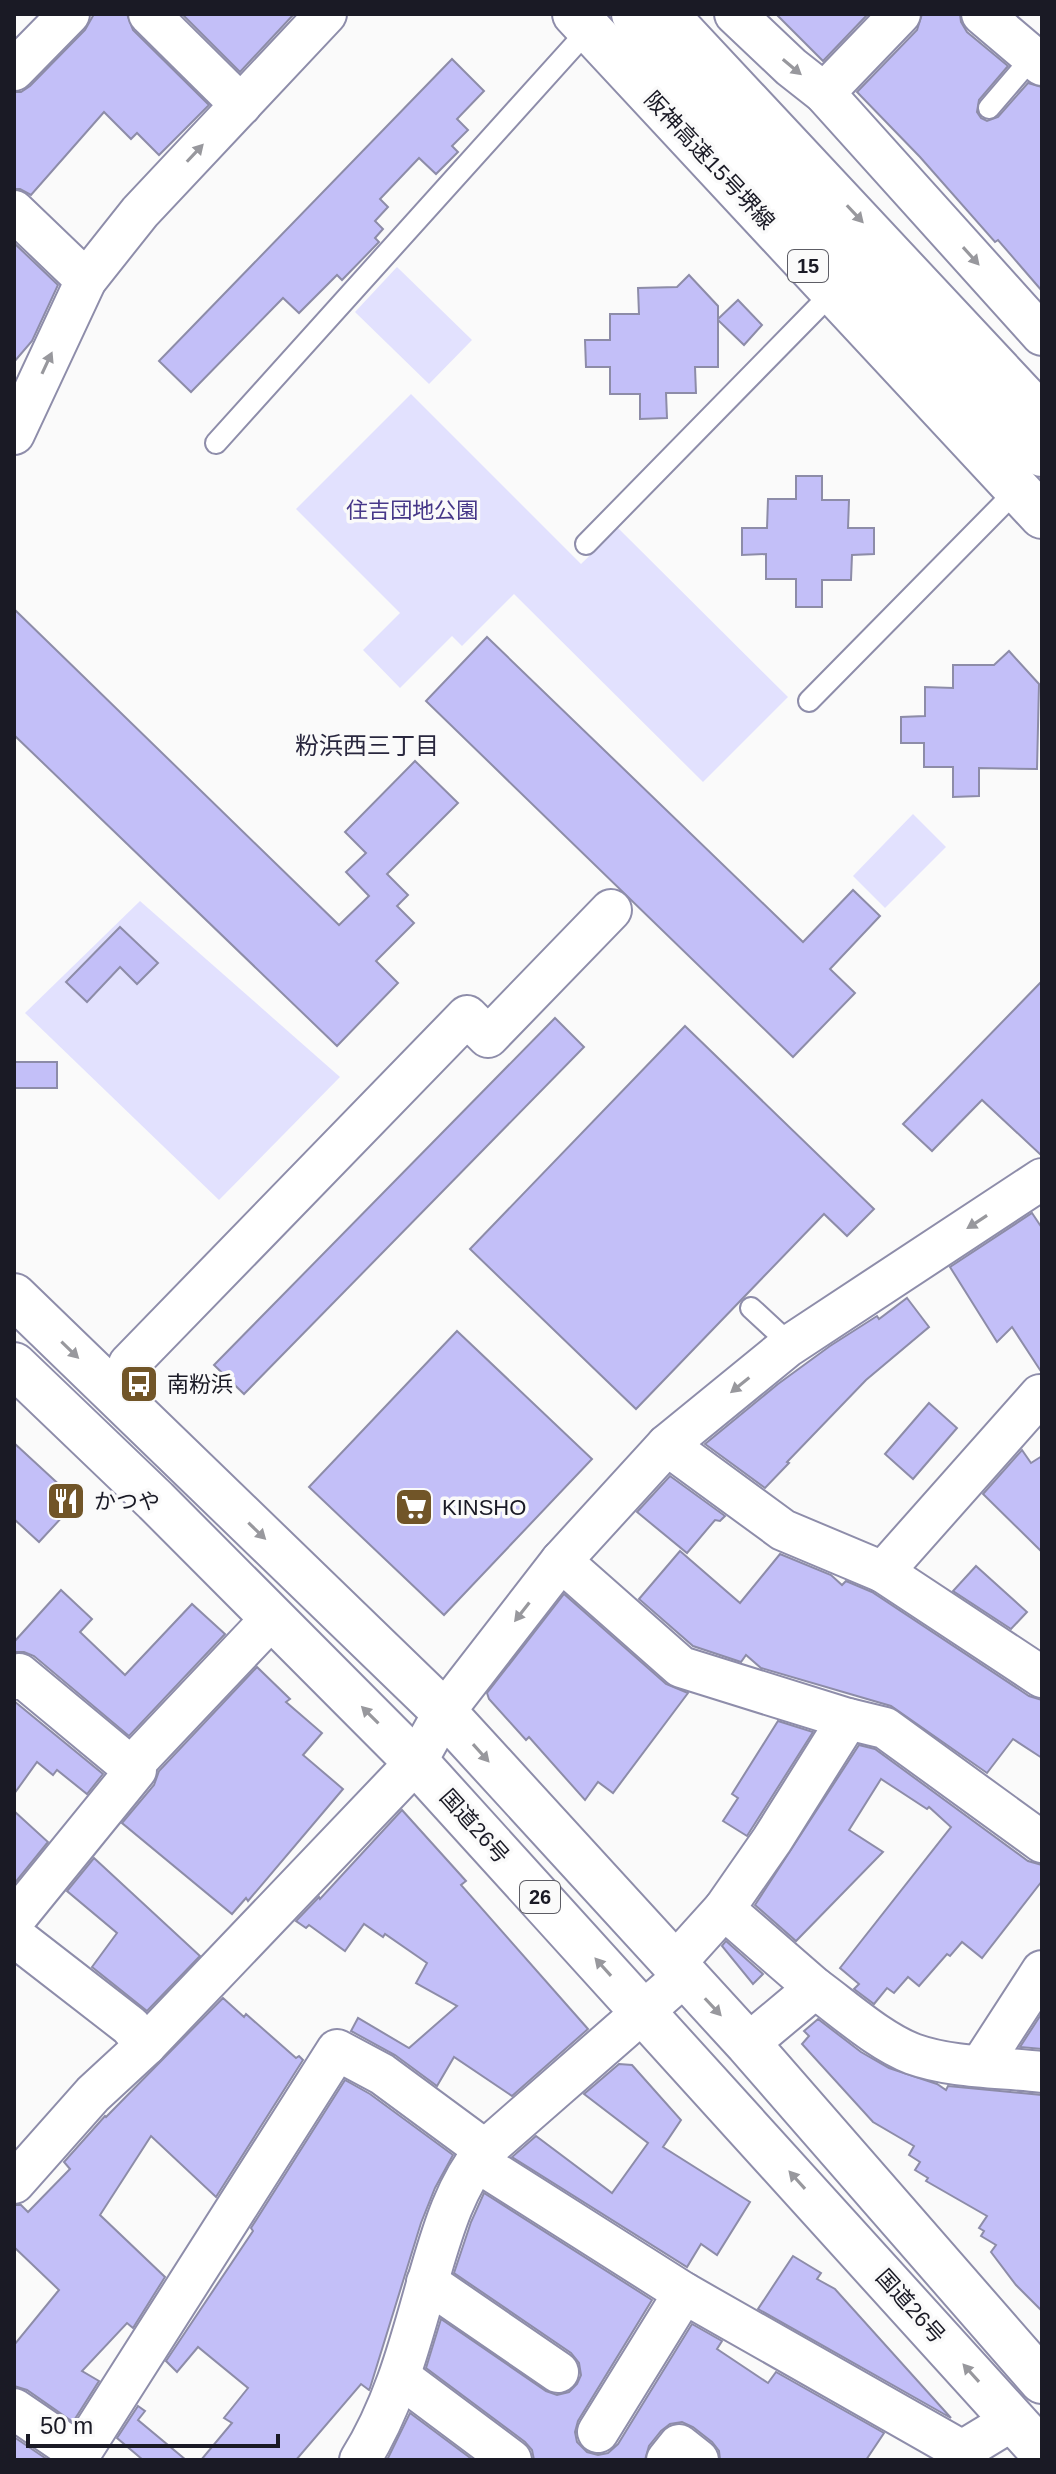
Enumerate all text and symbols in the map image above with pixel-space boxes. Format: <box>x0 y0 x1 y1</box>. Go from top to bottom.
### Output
one-way arrow <box>782 58 802 75</box>
street label: 阪神高速15号堺線 <box>640 87 780 234</box>
one-way arrow <box>186 144 204 163</box>
one-way arrow <box>846 204 864 223</box>
one-way arrow <box>961 246 979 265</box>
road number: 15 <box>788 250 828 282</box>
one-way arrow <box>40 352 54 375</box>
park label: 住吉団地公園 <box>346 498 478 523</box>
district label: 粉浜西三丁目 <box>295 732 439 759</box>
one-way arrow <box>966 1214 988 1229</box>
one-way arrow <box>60 1340 79 1358</box>
bus stop icon: 南粉浜 <box>118 1363 160 1405</box>
place label: 南粉浜 <box>167 1372 233 1397</box>
one-way arrow <box>730 1376 750 1393</box>
restaurant icon: かつや <box>45 1480 87 1522</box>
supermarket icon: KINSHO <box>393 1486 435 1528</box>
place label: かつや <box>94 1489 160 1514</box>
place label: KINSHO <box>442 1495 526 1520</box>
one-way arrow <box>247 1521 266 1539</box>
one-way arrow <box>514 1602 530 1622</box>
one-way arrow <box>361 1706 380 1725</box>
one-way arrow <box>471 1744 489 1763</box>
street label: 国道26号 <box>435 1784 514 1868</box>
road number: 26 <box>520 1881 560 1913</box>
one-way arrow <box>595 1958 613 1977</box>
one-way arrow <box>704 1997 722 2016</box>
one-way arrow <box>788 2171 806 2190</box>
street label: 国道26号 <box>871 2264 950 2348</box>
one-way arrow <box>963 2364 980 2384</box>
scale bar <box>28 2398 278 2448</box>
text: 50 m <box>40 2412 93 2439</box>

